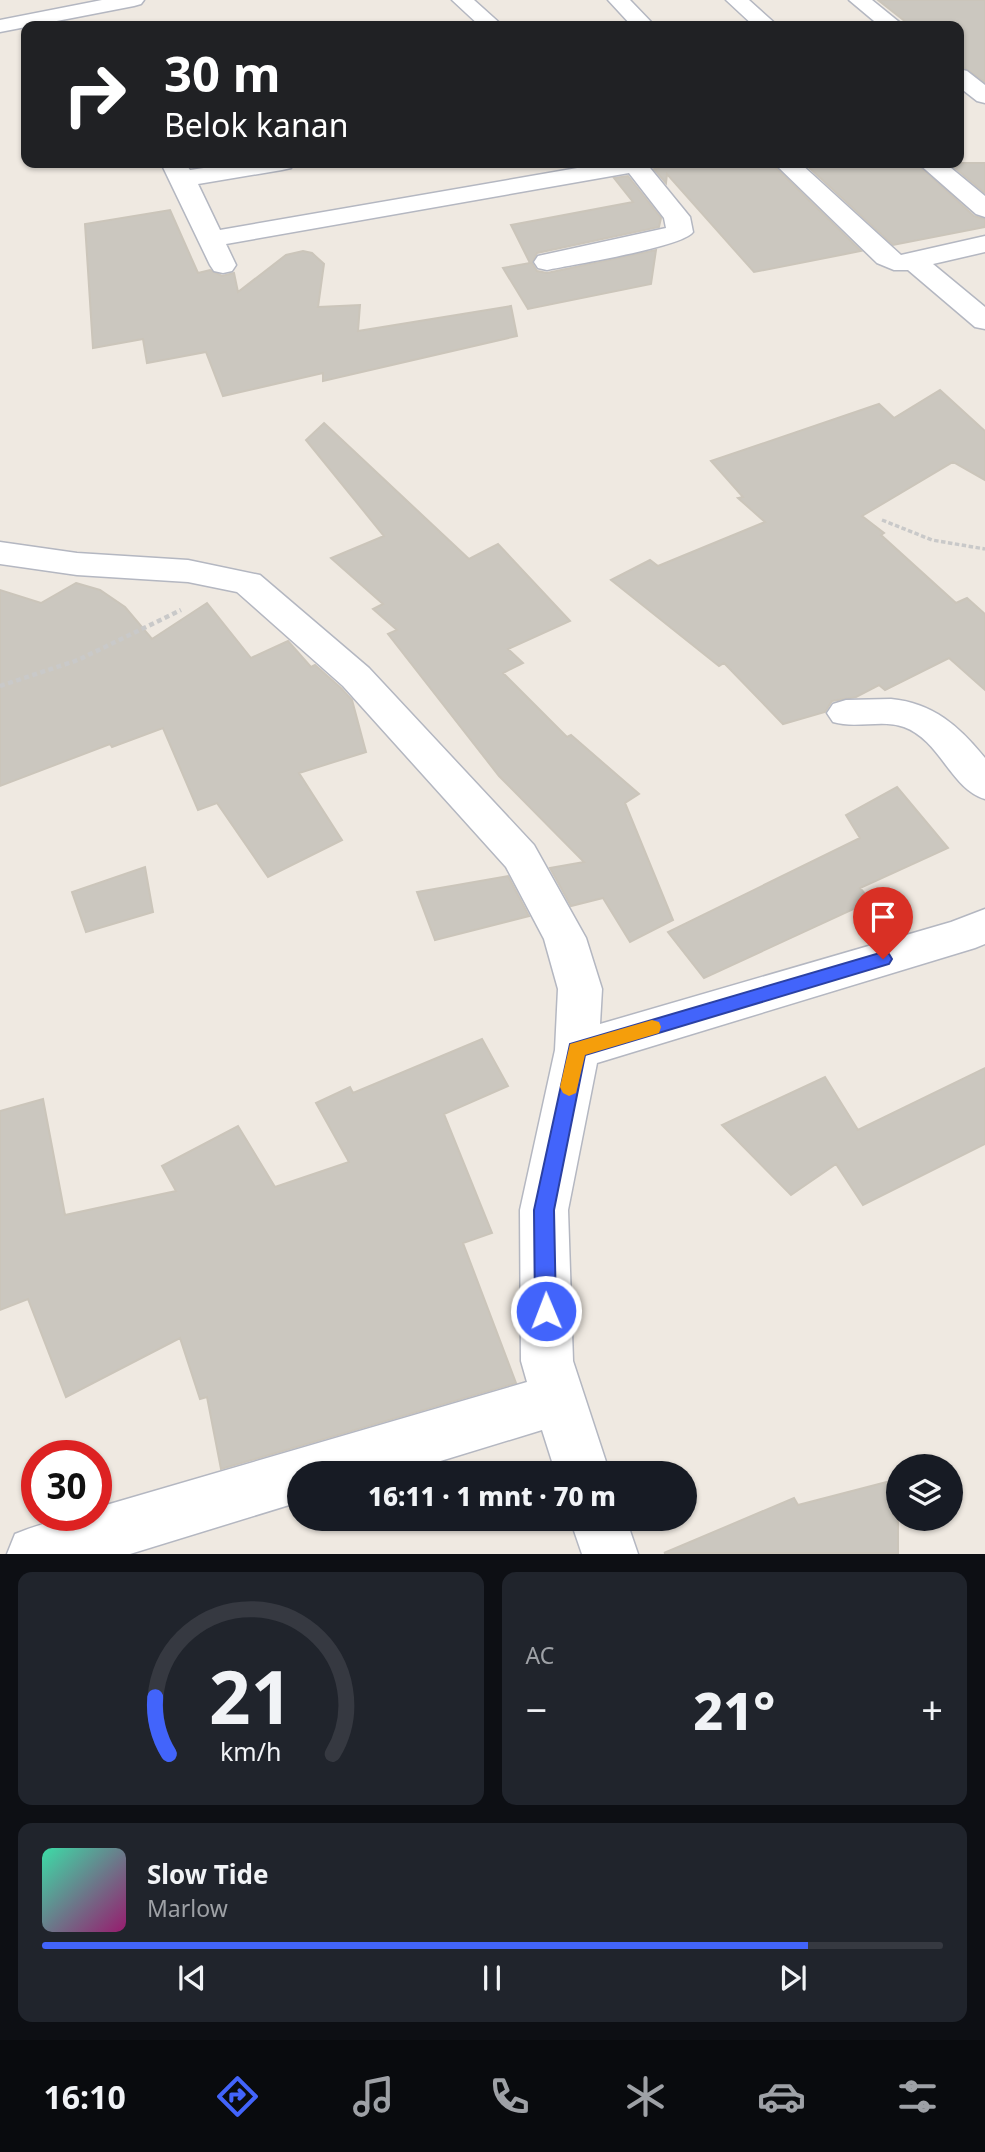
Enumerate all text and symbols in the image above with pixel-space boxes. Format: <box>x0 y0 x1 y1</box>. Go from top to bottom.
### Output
text: 30 m <box>164 40 281 106</box>
icon: right <box>49 49 140 140</box>
text: Belok kanan <box>164 103 348 146</box>
pin <box>853 887 913 959</box>
icon: arrive <box>864 898 902 936</box>
position arrow <box>509 1274 583 1348</box>
speed limit sign: 30 <box>21 1440 112 1531</box>
map controls <box>886 1454 963 1531</box>
button: layers <box>886 1454 963 1531</box>
text: 16:11 · 1 mnt · 70 m <box>368 1478 616 1514</box>
text: AC <box>526 1639 554 1671</box>
text: 21 <box>209 1647 292 1746</box>
text: 21° <box>693 1674 775 1745</box>
text: − <box>526 1683 547 1735</box>
text: + <box>921 1683 943 1735</box>
text: km/h <box>220 1734 282 1768</box>
text: Slow Tide <box>147 1856 269 1892</box>
text: Marlow <box>147 1892 228 1924</box>
icon: previous <box>173 1959 211 1997</box>
icon: pause <box>473 1959 511 1997</box>
icon: next <box>774 1959 812 1997</box>
icon: directions <box>213 2072 262 2121</box>
icon: music <box>349 2072 398 2121</box>
icon: phone <box>485 2072 534 2121</box>
icon: climate <box>621 2072 670 2121</box>
icon: car <box>757 2072 806 2121</box>
icon: filters <box>893 2072 942 2121</box>
text: 16:10 <box>43 2075 126 2118</box>

